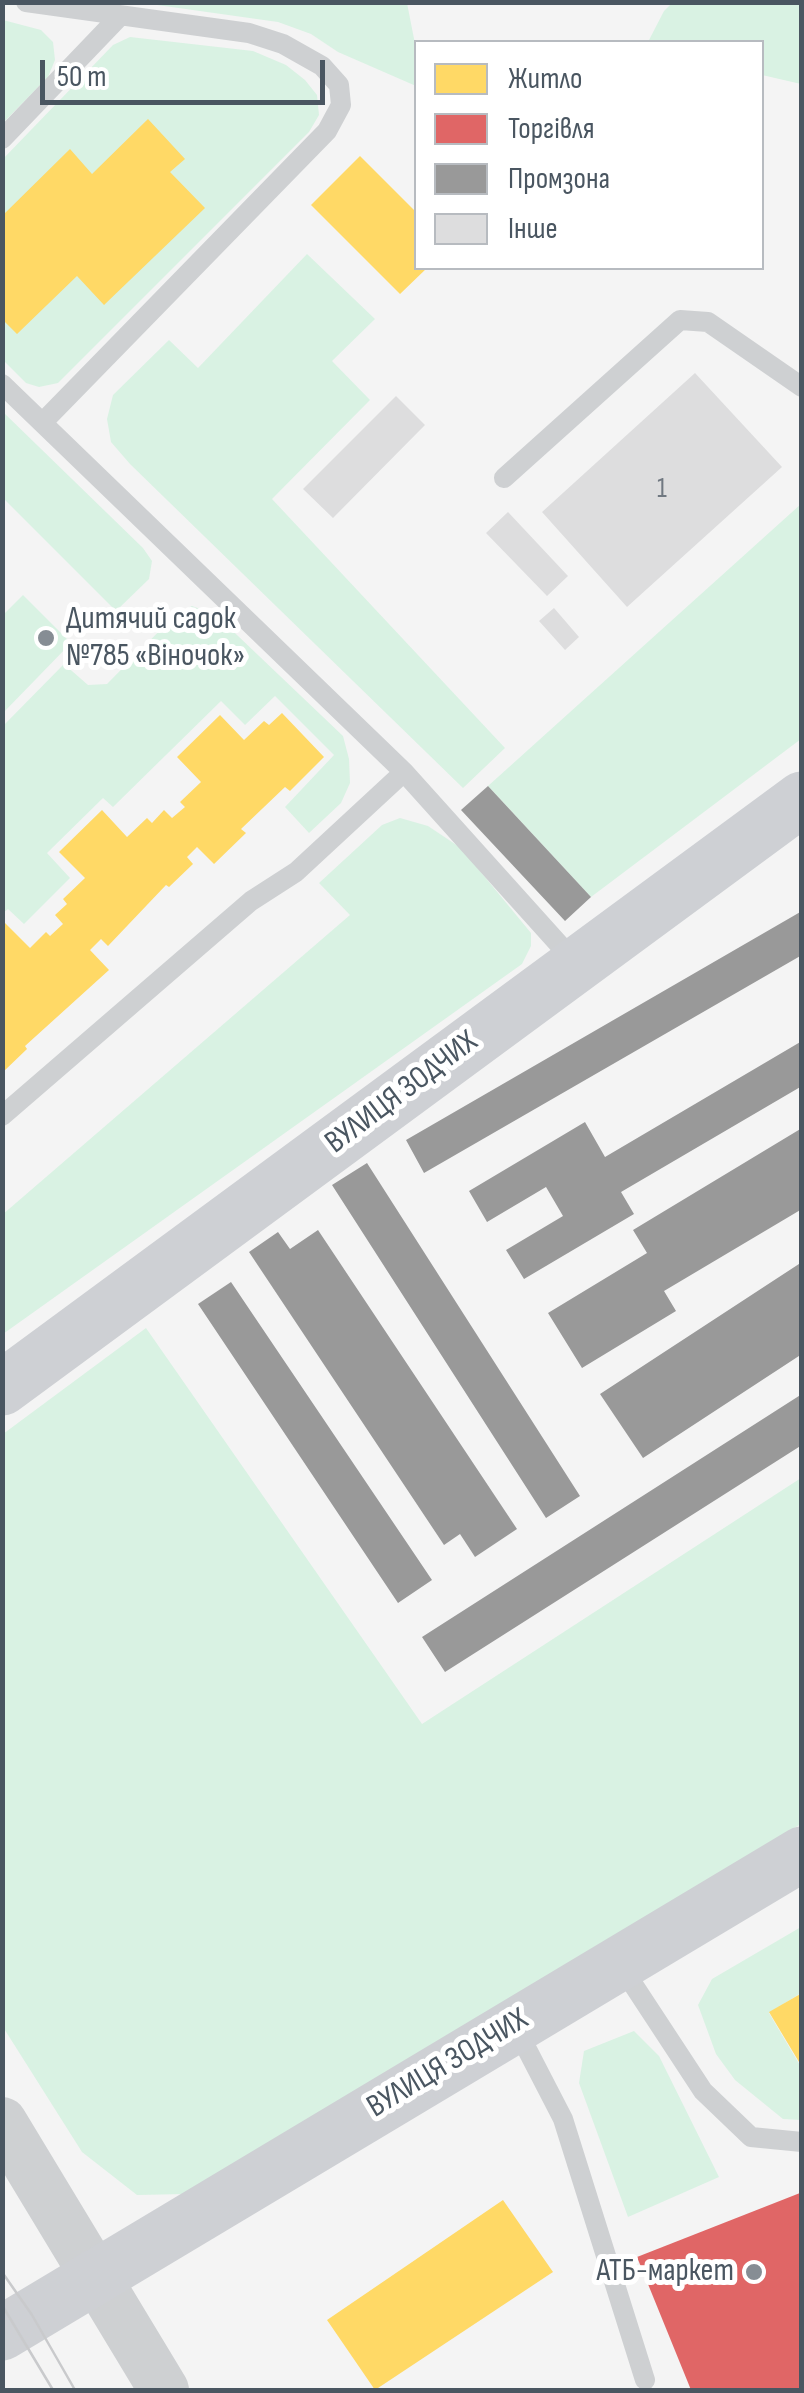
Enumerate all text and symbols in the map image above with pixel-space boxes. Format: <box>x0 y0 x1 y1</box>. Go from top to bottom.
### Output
scale bar <box>45 40 330 102</box>
legend <box>414 40 764 270</box>
text: 50 m <box>57 59 106 95</box>
text: Житло <box>508 61 582 97</box>
text: Торгівля <box>508 111 594 147</box>
text: Промзона <box>508 161 610 197</box>
text: Інше <box>508 211 558 247</box>
house number: 1 <box>657 473 667 507</box>
place label: Дитячий садок №785 «Віночок» <box>66 601 245 676</box>
marker: Дитячий садок №785 «Віночок» <box>35 627 57 649</box>
street label: ВУЛИЦЯ ЗОДЧИХ <box>318 1023 486 1163</box>
street label: ВУЛИЦЯ ЗОДЧИХ <box>361 2001 535 2127</box>
place label: АТБ-маркет <box>596 2253 734 2291</box>
marker: АТБ-маркет <box>743 2261 765 2283</box>

